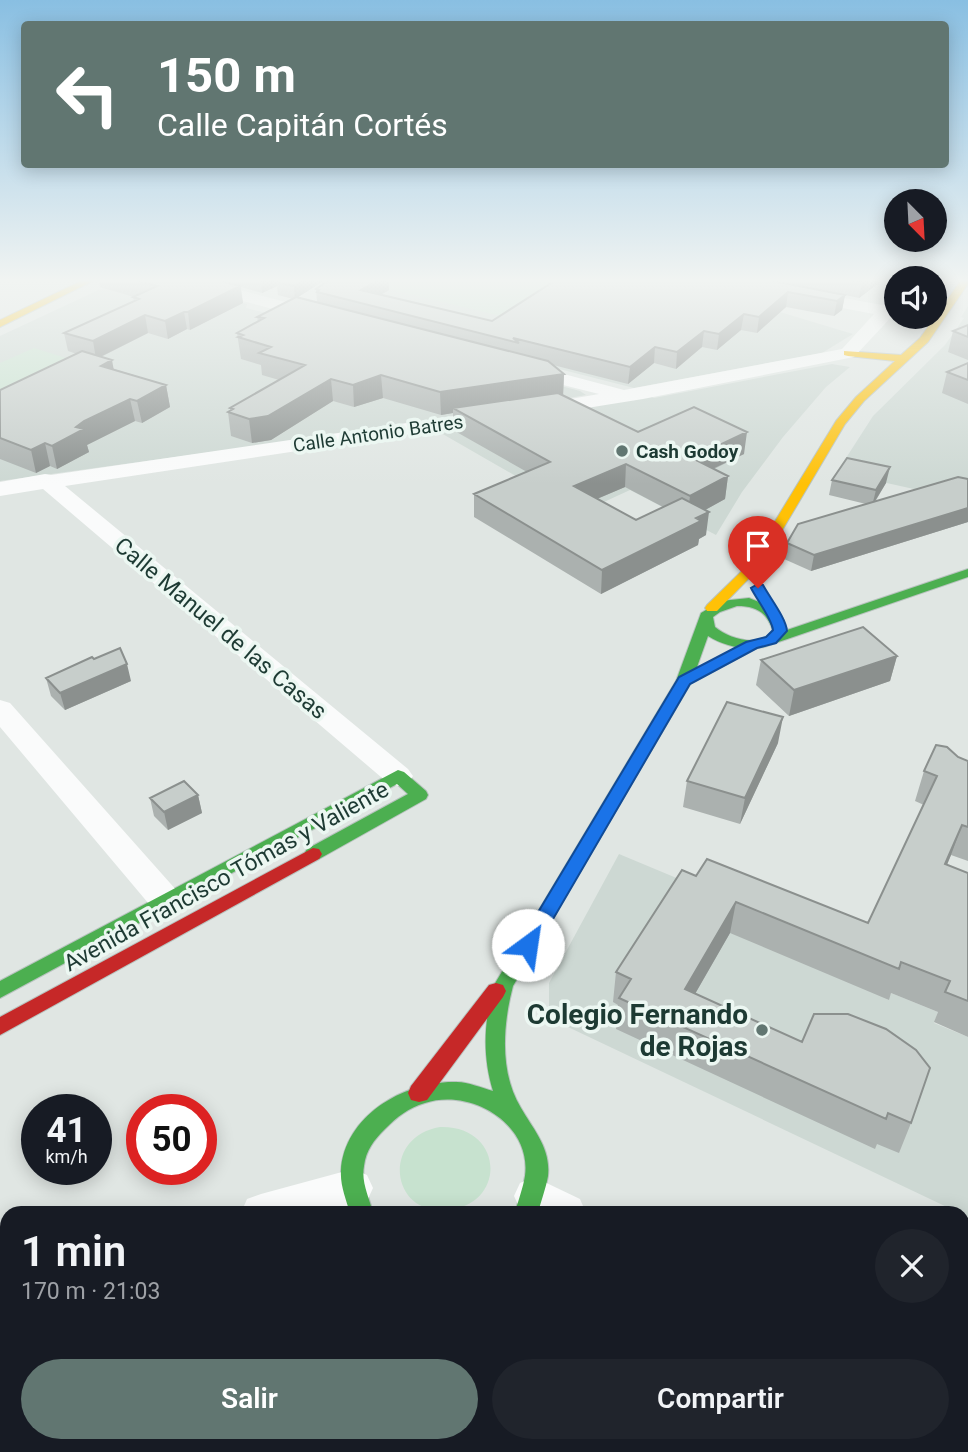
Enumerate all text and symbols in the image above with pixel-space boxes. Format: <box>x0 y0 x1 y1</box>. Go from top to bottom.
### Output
text: 150 m <box>157 47 296 104</box>
icon: left <box>42 49 133 140</box>
text: Calle Capitán Cortés <box>157 106 448 144</box>
north arrow <box>884 189 947 252</box>
map controls <box>884 189 947 329</box>
button: sound <box>884 266 947 329</box>
street label: Calle Antonio Batres <box>291 410 465 457</box>
place label: Cash Godoy <box>636 440 739 463</box>
marker: Cash Godoy <box>614 443 630 459</box>
pin <box>728 516 788 588</box>
icon: arrive <box>739 527 777 565</box>
street label: Calle Manuel de las Casas <box>109 532 332 725</box>
street label: Avenida Francisco Tómas y Valiente <box>59 776 393 977</box>
position arrow <box>491 908 565 982</box>
place label: Colegio Fernando de Rojas <box>527 998 748 1063</box>
marker: Colegio Fernando de Rojas <box>754 1022 770 1038</box>
speed limit sign: 50 <box>126 1094 217 1185</box>
text: 41 <box>46 1110 87 1151</box>
text: km/h <box>45 1146 88 1167</box>
text: 1 min <box>21 1227 126 1276</box>
button: close <box>875 1229 949 1303</box>
text: 170 m · 21:03 <box>21 1278 160 1305</box>
button: Salir <box>21 1359 478 1439</box>
button: Compartir <box>492 1359 949 1439</box>

